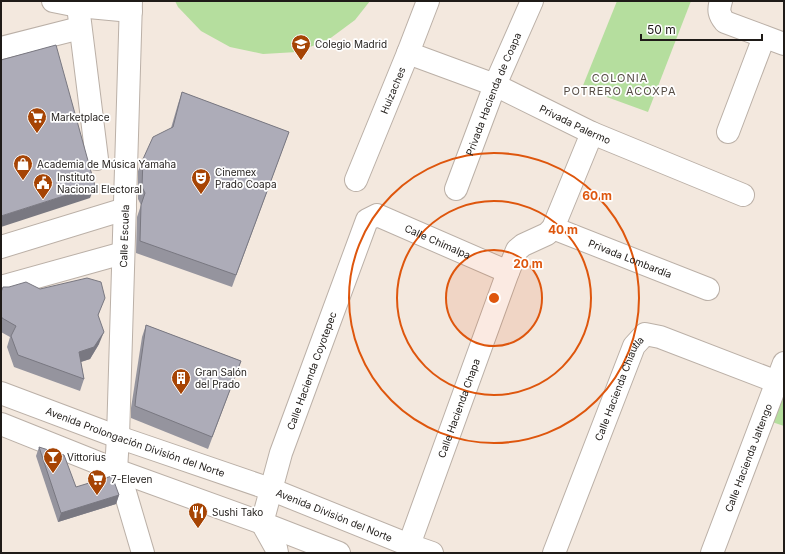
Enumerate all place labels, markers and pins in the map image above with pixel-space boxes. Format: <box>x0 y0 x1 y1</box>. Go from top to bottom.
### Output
school or university icon: Colegio Madrid <box>290 33 312 61</box>
place label: Colegio Madrid <box>315 38 387 50</box>
supermarket icon: Marketplace <box>26 106 48 134</box>
place label: Marketplace <box>51 111 110 123</box>
shop icon: Academia de Música Yamaha <box>12 153 34 181</box>
place label: Academia de Música Yamaha <box>37 158 176 170</box>
place label: Cinemex Prado Coapa <box>215 166 277 190</box>
theatre icon: Cinemex Prado Coapa <box>190 167 212 195</box>
place label: Instituto Nacional Electoral <box>57 171 142 195</box>
public building icon: Instituto Nacional Electoral <box>32 172 54 200</box>
centre of rings <box>487 291 501 305</box>
place label: Gran Salón del Prado <box>195 366 247 390</box>
building icon: Gran Salón del Prado <box>170 367 192 395</box>
bar icon: Vittorius <box>42 446 64 474</box>
place label: Vittorius <box>67 451 106 463</box>
supermarket icon: 7-Eleven <box>86 468 108 496</box>
place label: 7-Eleven <box>111 473 153 485</box>
restaurant icon: Sushi Tako <box>187 501 209 529</box>
place label: Sushi Tako <box>212 506 263 518</box>

